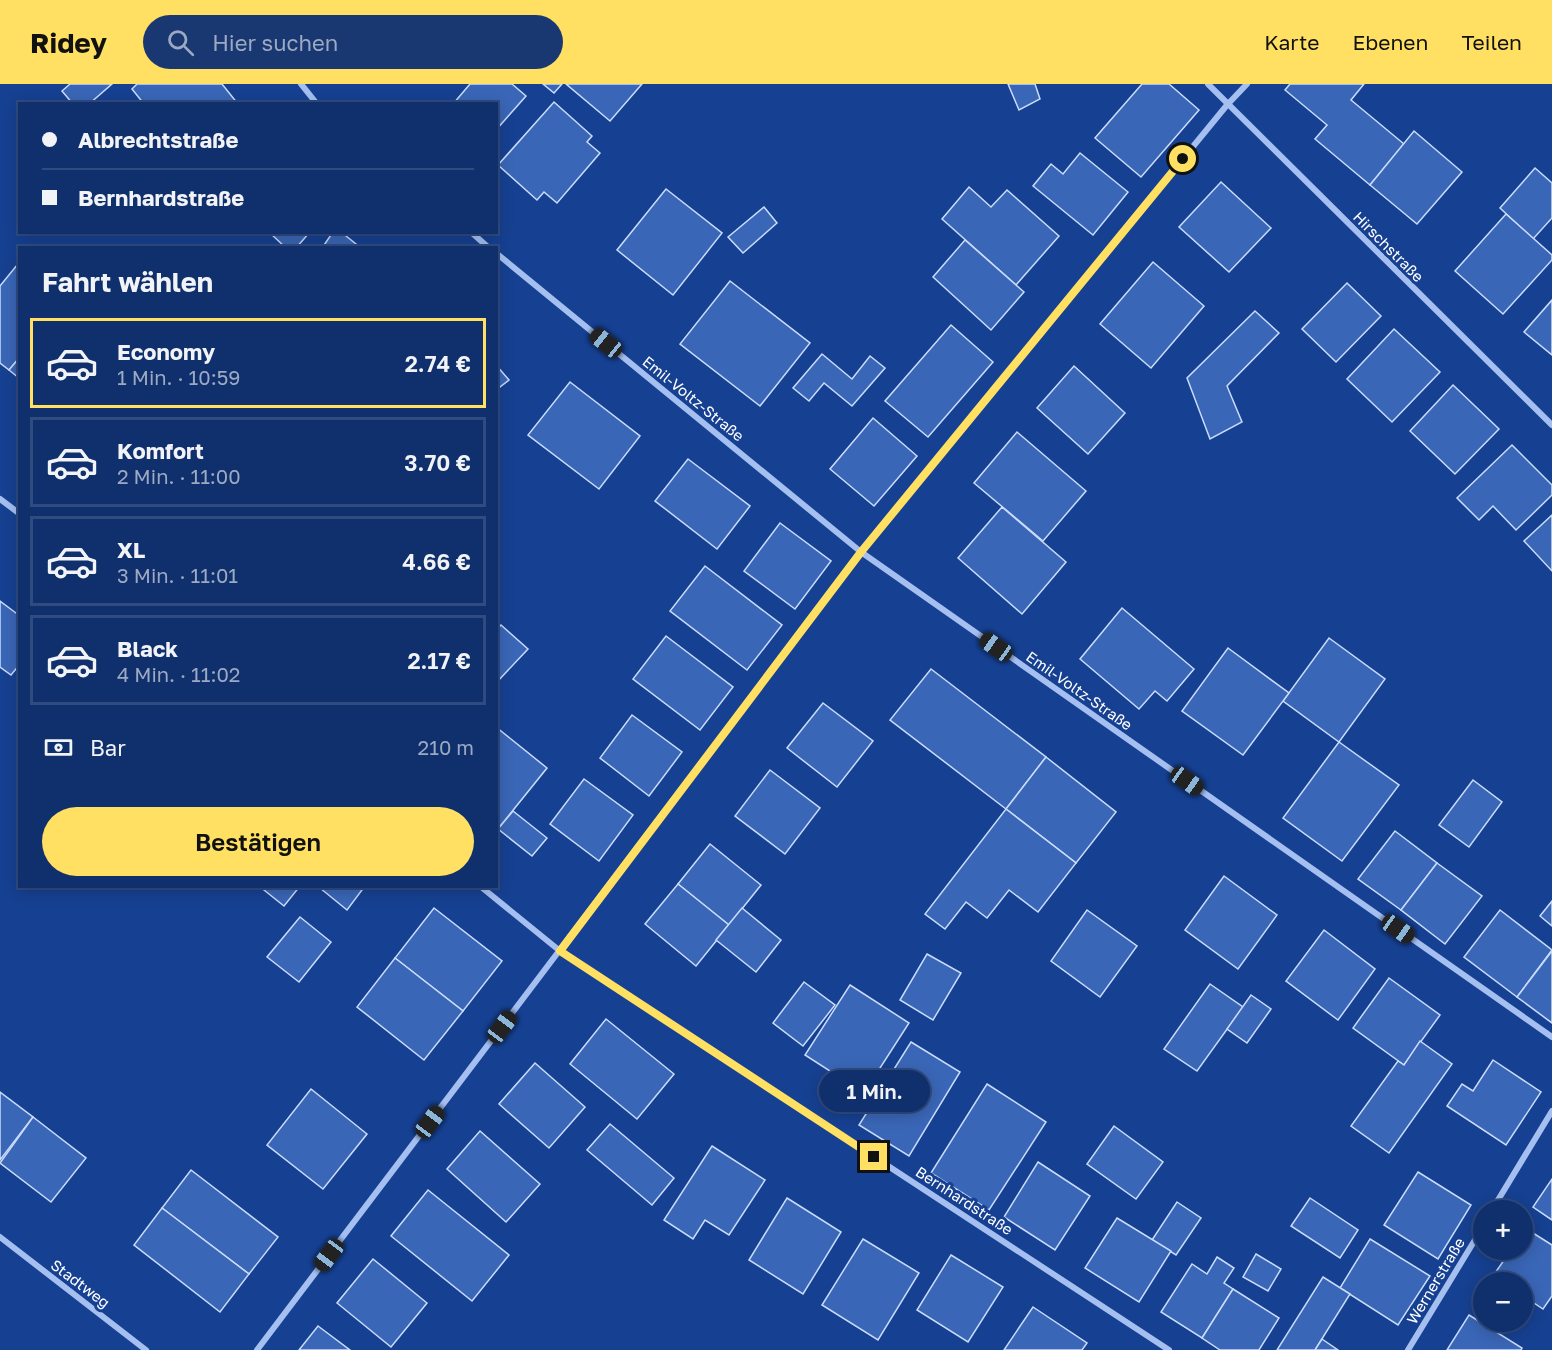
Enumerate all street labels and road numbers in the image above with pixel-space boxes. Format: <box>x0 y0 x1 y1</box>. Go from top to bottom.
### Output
street label: Hirschstraße <box>1350 207 1428 285</box>
street label: Emil-Voltz-Straße <box>639 352 748 445</box>
street label: Emil-Voltz-Straße <box>1023 647 1136 734</box>
street label: Bernhardstraße <box>913 1162 1017 1238</box>
street label: Wernerstraße <box>1402 1234 1468 1327</box>
street label: Stadtweg <box>48 1255 114 1311</box>

